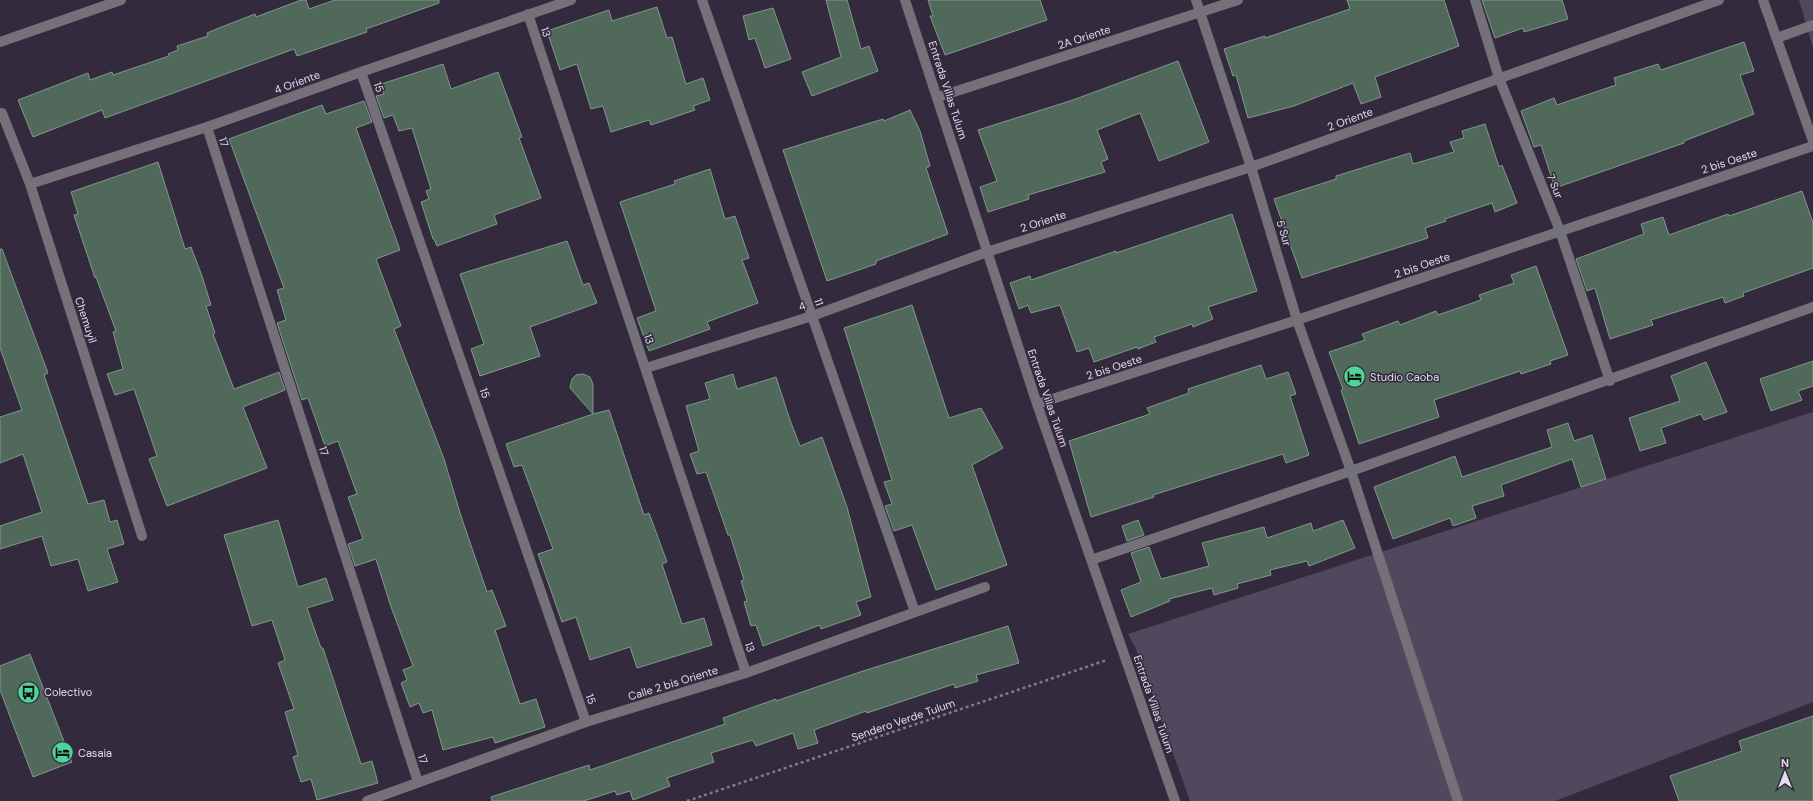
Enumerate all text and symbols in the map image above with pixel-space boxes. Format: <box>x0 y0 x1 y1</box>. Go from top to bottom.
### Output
street label: 2A Oriente <box>1056 22 1112 52</box>
street label: 13 <box>538 25 554 39</box>
street label: Entrada Villas Tulum <box>926 39 971 141</box>
street label: 4 Oriente <box>272 67 322 97</box>
street label: 15 <box>371 80 387 94</box>
street label: 2 Oriente <box>1325 104 1375 134</box>
street label: 17 <box>216 135 232 149</box>
street label: 2 bis Oeste <box>1699 145 1759 177</box>
street label: 7 Sur <box>1544 172 1566 200</box>
street label: 2 Oriente <box>1018 207 1068 235</box>
street label: 5 Sur <box>1273 218 1295 248</box>
street label: 2 bis Oeste <box>1392 249 1452 281</box>
street label: Chemuyil <box>72 295 100 345</box>
street label: 11 <box>811 296 827 308</box>
street label: 4 <box>797 298 808 314</box>
street label: 13 <box>641 332 657 346</box>
street label: Entrada Villas Tulum <box>1025 347 1071 449</box>
street label: 2 bis Oeste <box>1084 351 1144 383</box>
hotel icon: Studio Caoba <box>1341 364 1367 390</box>
place label: Studio Caoba <box>1370 370 1439 384</box>
street label: 15 <box>477 386 493 400</box>
street label: 17 <box>316 444 332 458</box>
street label: 13 <box>742 640 758 654</box>
street label: Entrada Villas Tulum <box>1131 653 1177 755</box>
street label: Calle 2 bis Oriente <box>626 663 720 703</box>
bus stop icon: Colectivo <box>15 679 41 705</box>
place label: Colectivo <box>44 685 92 699</box>
street label: 15 <box>583 692 599 706</box>
street label: Sendero Verde Tulum <box>849 696 957 744</box>
hotel icon: Casaia <box>49 740 75 766</box>
place label: Casaia <box>78 746 112 760</box>
street label: 17 <box>415 752 431 766</box>
north arrow <box>1765 753 1805 793</box>
text: N <box>1781 756 1789 770</box>

